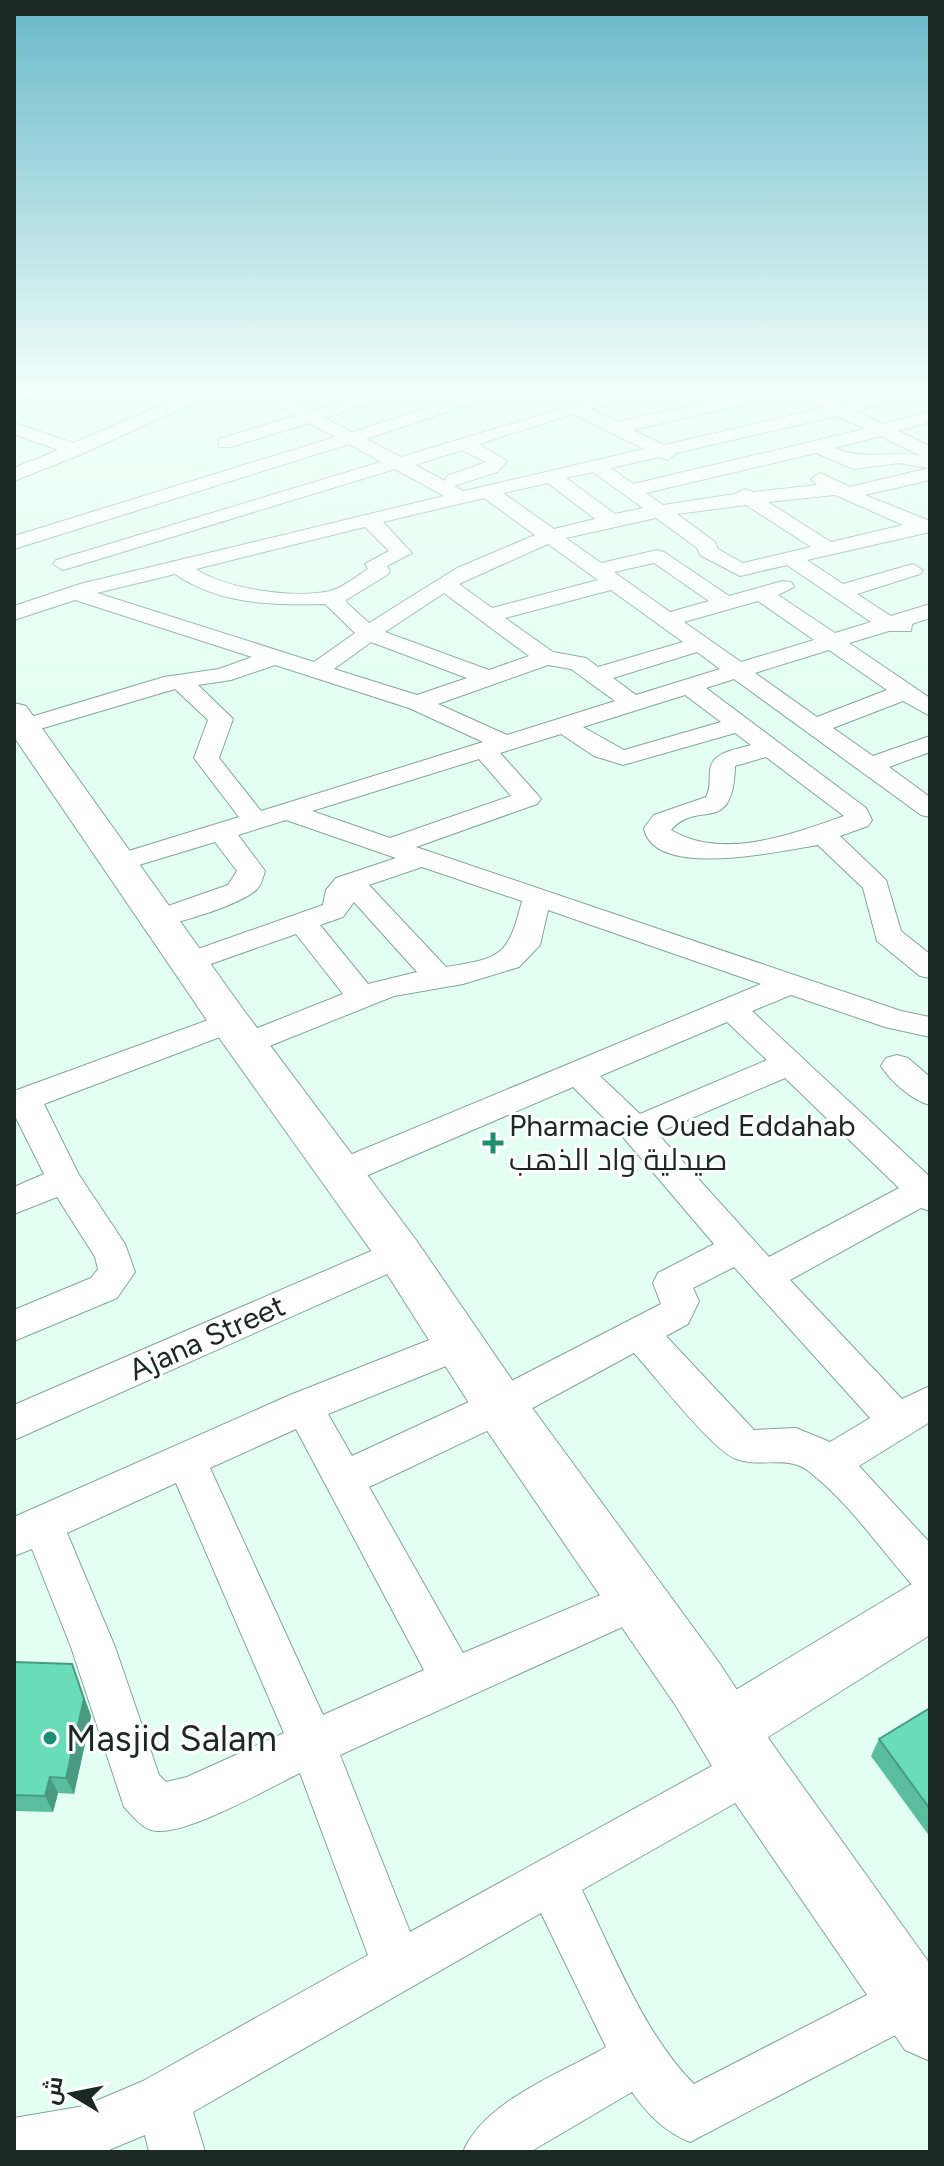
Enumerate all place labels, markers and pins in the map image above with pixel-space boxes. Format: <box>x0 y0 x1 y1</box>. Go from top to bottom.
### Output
place label: Pharmacie Oued Eddahab صيدلية واد الذهب <box>509 1107 856 1178</box>
marker: Pharmacie Oued Eddahab صيدلية واد الذهب <box>484 1134 502 1152</box>
place label: Masjid Salam <box>66 1717 277 1760</box>
marker: Masjid Salam <box>41 1729 59 1747</box>

